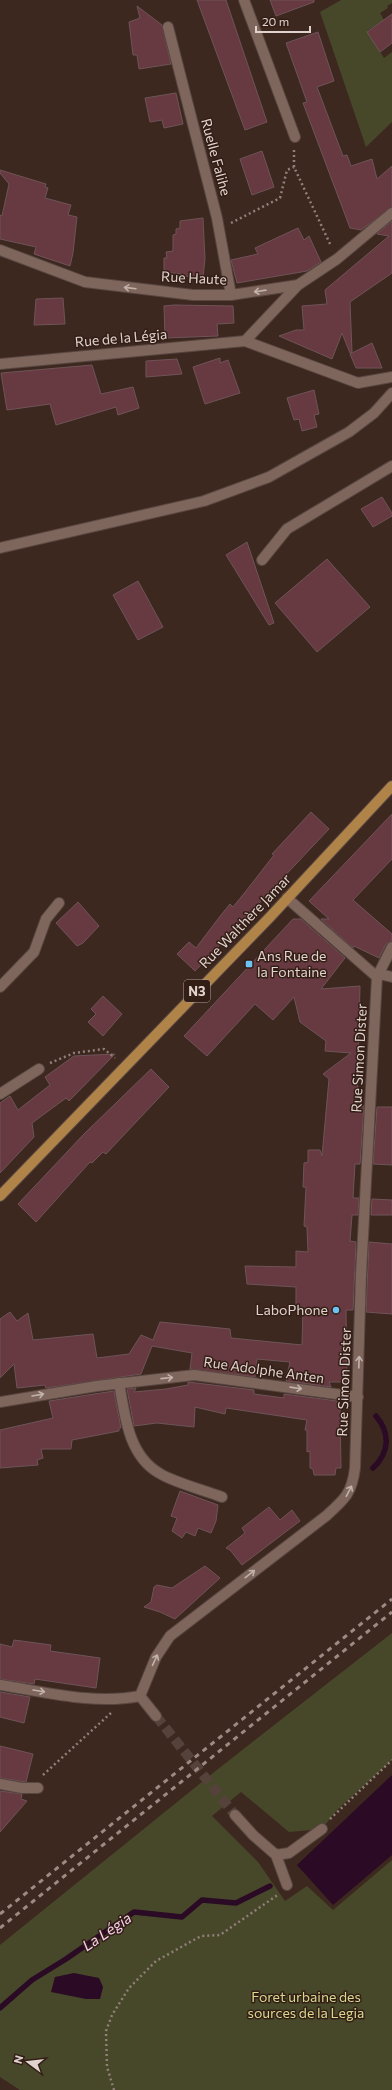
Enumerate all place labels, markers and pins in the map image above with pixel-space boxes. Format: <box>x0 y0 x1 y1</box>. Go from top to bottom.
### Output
place label: Ans Rue de la Fontaine <box>257 947 327 980</box>
marker: Ans Rue de la Fontaine <box>244 959 254 969</box>
place label: LaboPhone <box>255 1301 328 1318</box>
marker: LaboPhone <box>331 1305 341 1315</box>

